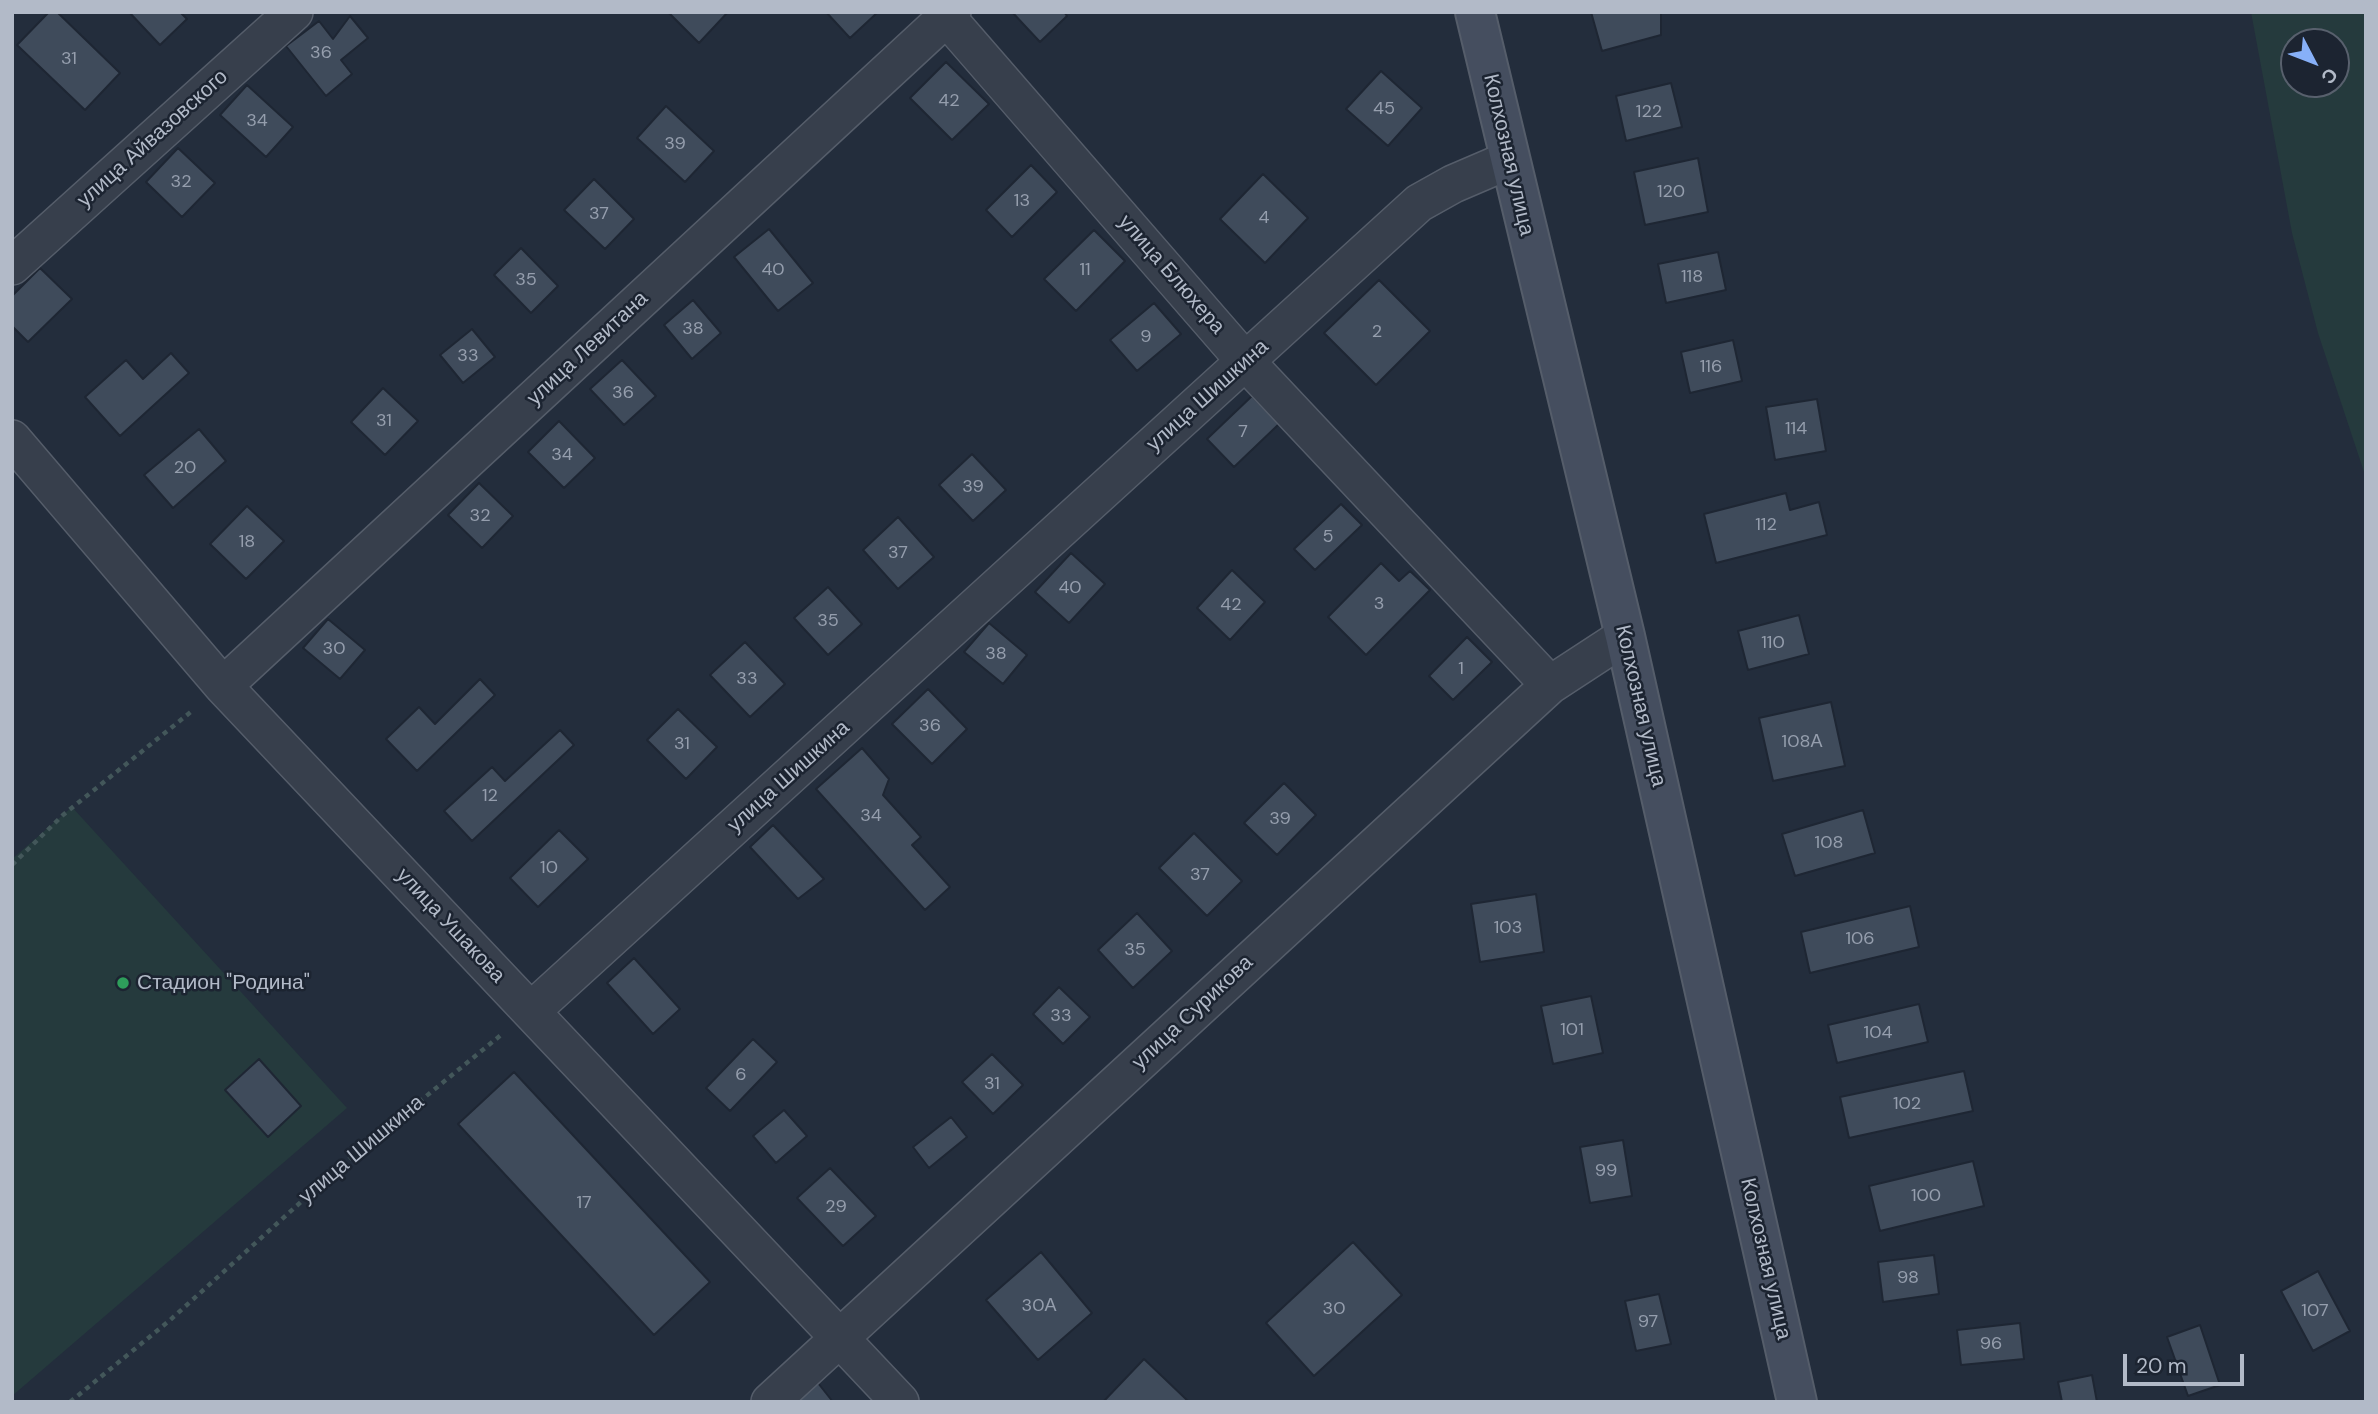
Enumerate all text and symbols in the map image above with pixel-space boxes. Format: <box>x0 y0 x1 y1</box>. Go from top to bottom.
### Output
north arrow <box>2280 28 2350 98</box>
house number: 36 <box>310 42 332 64</box>
house number: 31 <box>61 48 77 70</box>
text: С <box>2316 63 2343 90</box>
street label: улица Айвазовского <box>73 65 233 213</box>
street label: Колхозная улица <box>1477 72 1539 238</box>
house number: 42 <box>938 90 960 112</box>
house number: 45 <box>1373 98 1395 120</box>
house number: 122 <box>1636 101 1662 123</box>
house number: 34 <box>246 110 268 132</box>
house number: 39 <box>664 133 686 155</box>
house number: 32 <box>170 171 192 193</box>
house number: 120 <box>1657 181 1685 203</box>
house number: 13 <box>1014 190 1030 212</box>
house number: 37 <box>589 203 609 225</box>
house number: 4 <box>1259 207 1269 229</box>
street label: улица Блюхера <box>1112 210 1230 340</box>
house number: 40 <box>761 259 785 281</box>
house number: 11 <box>1079 259 1091 281</box>
house number: 118 <box>1681 266 1703 288</box>
house number: 35 <box>515 269 537 291</box>
street label: улица Левитана <box>522 287 654 411</box>
house number: 38 <box>682 318 704 340</box>
house number: 2 <box>1372 321 1382 343</box>
house number: 9 <box>1140 326 1152 348</box>
street label: улица Шишкина <box>1142 335 1274 457</box>
house number: 33 <box>457 345 479 367</box>
house number: 116 <box>1700 356 1722 378</box>
house number: 36 <box>612 382 634 404</box>
house number: 31 <box>376 410 392 432</box>
house number: 114 <box>1785 418 1807 440</box>
house number: 7 <box>1238 421 1248 443</box>
house number: 34 <box>551 444 573 466</box>
house number: 20 <box>174 457 196 479</box>
house number: 39 <box>962 476 984 498</box>
house number: 32 <box>469 505 491 527</box>
house number: 112 <box>1755 514 1777 536</box>
house number: 5 <box>1323 526 1333 548</box>
house number: 18 <box>239 531 255 553</box>
house number: 37 <box>888 542 908 564</box>
house number: 40 <box>1058 577 1082 599</box>
house number: 3 <box>1374 593 1384 615</box>
house number: 42 <box>1220 594 1242 616</box>
house number: 35 <box>817 610 839 632</box>
street label: Колхозная улица <box>1609 623 1671 789</box>
house number: 110 <box>1761 632 1785 654</box>
house number: 30 <box>323 638 345 660</box>
house number: 38 <box>985 643 1007 665</box>
house number: 1 <box>1458 658 1464 680</box>
house number: 33 <box>736 668 758 690</box>
house number: 36 <box>919 715 941 737</box>
street label: улица Шишкина <box>723 716 855 838</box>
house number: 108А <box>1782 731 1822 753</box>
house number: 31 <box>674 733 690 755</box>
house number: 12 <box>482 785 498 807</box>
house number: 34 <box>860 805 882 827</box>
house number: 39 <box>1269 808 1291 830</box>
house number: 108 <box>1815 832 1843 854</box>
house number: 10 <box>540 857 558 879</box>
street label: улица Ушакова <box>390 863 510 989</box>
house number: 37 <box>1190 864 1210 886</box>
house number: 103 <box>1494 917 1522 939</box>
house number: 106 <box>1845 928 1875 950</box>
house number: 35 <box>1124 939 1146 961</box>
street label: улица Сурикова <box>1127 951 1259 1075</box>
place label: Стадион "Родина" <box>137 970 310 996</box>
marker: Стадион "Родина" <box>115 975 131 991</box>
house number: 33 <box>1050 1005 1072 1027</box>
house number: 101 <box>1560 1019 1584 1041</box>
house number: 104 <box>1864 1022 1892 1044</box>
house number: 6 <box>735 1064 747 1086</box>
house number: 31 <box>984 1073 1000 1095</box>
street label: улица Шишкина <box>294 1090 430 1210</box>
house number: 102 <box>1893 1093 1921 1115</box>
house number: 99 <box>1595 1160 1617 1182</box>
street label: Колхозная улица <box>1734 1176 1796 1342</box>
house number: 100 <box>1911 1185 1941 1207</box>
house number: 17 <box>576 1192 592 1214</box>
house number: 29 <box>825 1196 847 1218</box>
house number: 98 <box>1897 1267 1919 1289</box>
house number: 30А <box>1022 1295 1056 1317</box>
house number: 30 <box>1323 1298 1345 1320</box>
house number: 107 <box>2301 1300 2329 1322</box>
house number: 97 <box>1638 1311 1658 1333</box>
house number: 96 <box>1980 1333 2002 1355</box>
scale bar <box>2126 1340 2247 1384</box>
text: 20 m <box>2136 1352 2187 1380</box>

